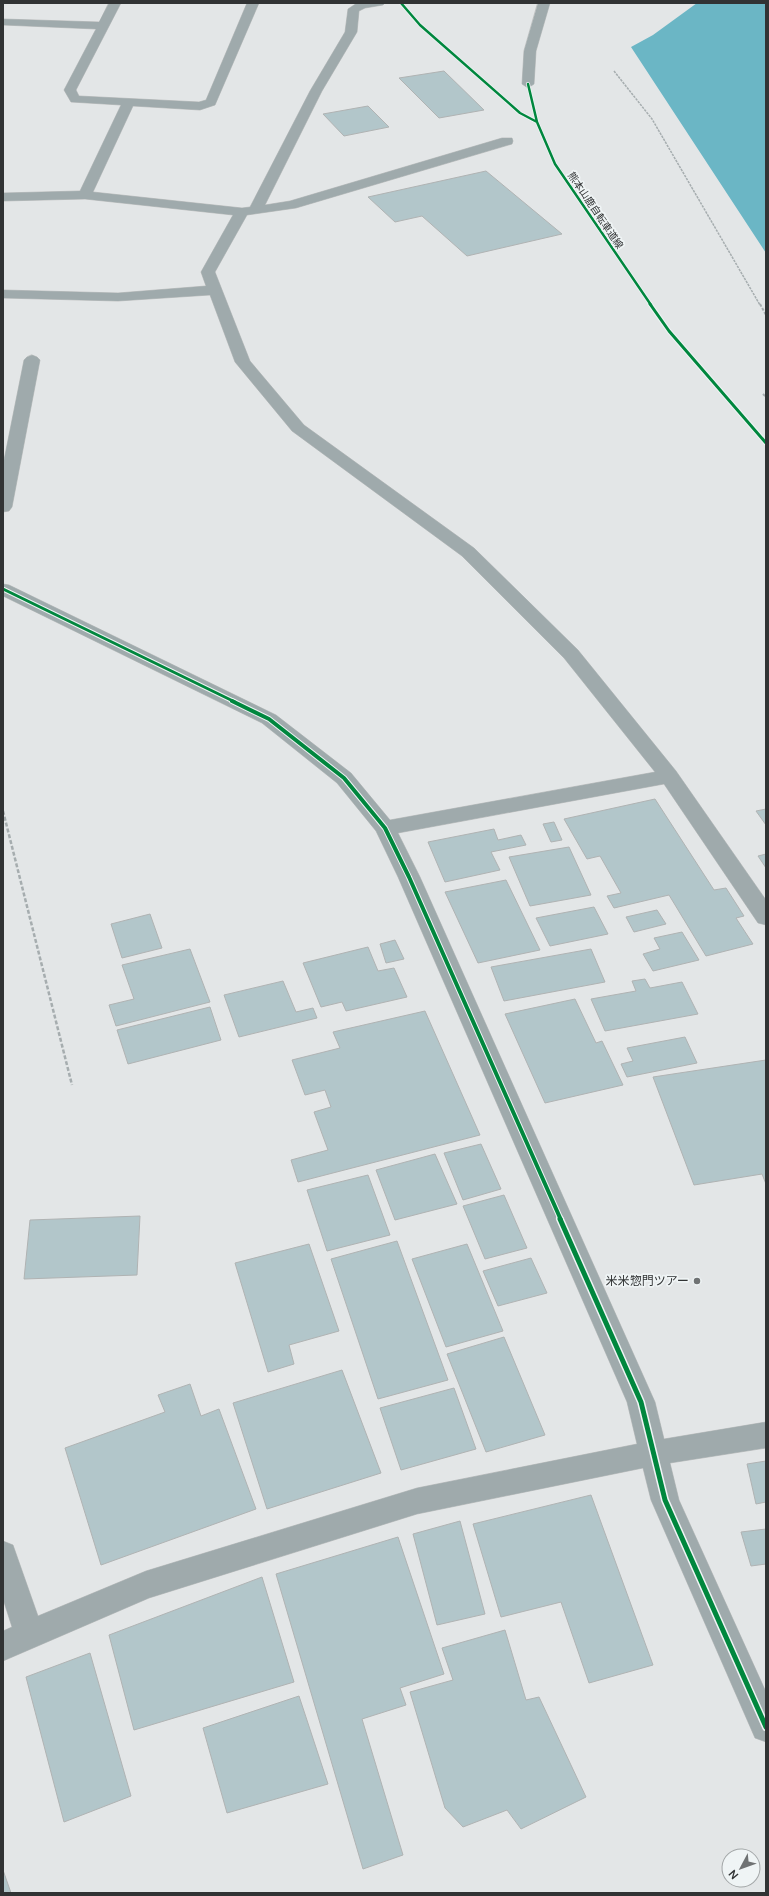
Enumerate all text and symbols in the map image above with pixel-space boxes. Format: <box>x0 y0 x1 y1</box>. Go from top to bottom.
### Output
street label: 熊本山鹿自転車道線 <box>565 169 627 251</box>
place label: 米米惣門ツアー <box>606 1272 689 1289</box>
marker: 米米惣門ツアー <box>692 1276 702 1286</box>
north arrow <box>721 1848 761 1888</box>
text: N <box>725 1867 741 1883</box>

